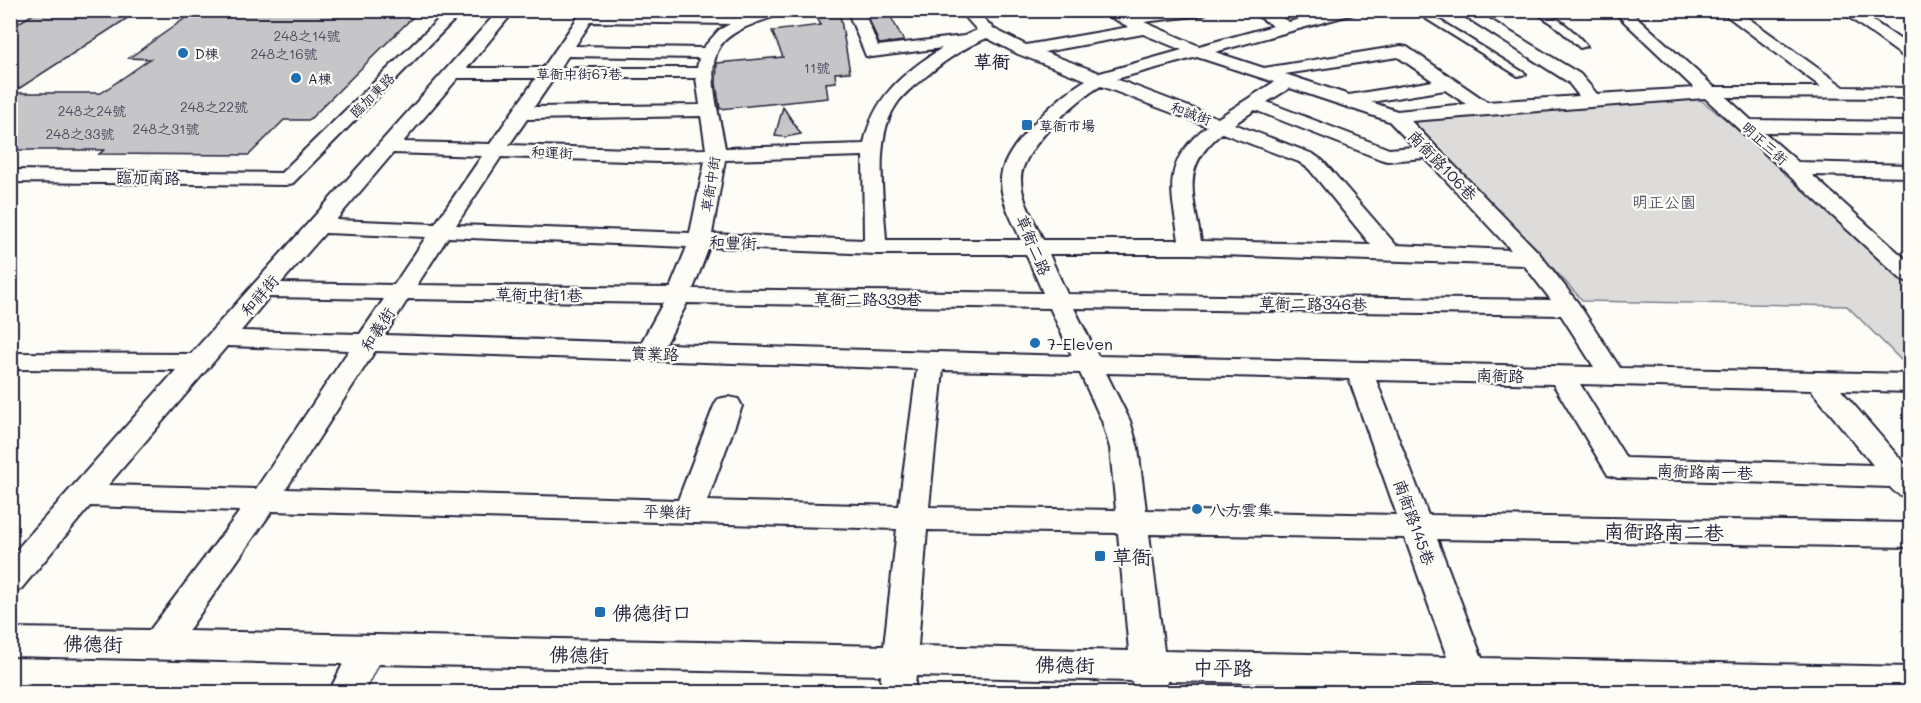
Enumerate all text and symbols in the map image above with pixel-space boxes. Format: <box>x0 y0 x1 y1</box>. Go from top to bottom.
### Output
house number: 248之14號 <box>274 26 340 45</box>
place label: D棟 <box>195 44 220 63</box>
house number: 248之16號 <box>250 44 318 63</box>
marker: D棟 <box>176 46 190 60</box>
district label: 草衙 <box>974 49 1010 73</box>
house number: 11號 <box>804 58 830 77</box>
street label: 草衙中街67巷 <box>536 64 623 83</box>
street label: 臨加東路 <box>345 68 399 122</box>
place label: A棟 <box>308 69 333 88</box>
marker: A棟 <box>289 71 303 85</box>
house number: 248之22號 <box>180 97 248 116</box>
street label: 和誠街 <box>1168 97 1214 129</box>
house number: 248之24號 <box>58 101 126 120</box>
place label: 草衙市場 <box>1039 116 1095 135</box>
street label: 明正三街 <box>1738 117 1792 169</box>
marker: 草衙市場 <box>1020 118 1034 132</box>
house number: 248之31號 <box>133 119 199 138</box>
house number: 248之33號 <box>46 124 114 143</box>
street label: 南衙路106巷 <box>1404 125 1482 205</box>
street label: 和運街 <box>531 142 573 162</box>
street label: 草衙中街 <box>696 155 724 213</box>
street label: 臨加南路 <box>116 166 180 188</box>
park label: 明正公園 <box>1632 191 1696 212</box>
street label: 草衙二路 <box>1012 211 1056 279</box>
street label: 和豐街 <box>709 231 757 253</box>
street label: 和祥街 <box>235 270 283 320</box>
street label: 草衙中街1巷 <box>495 283 583 305</box>
street label: 草衙二路339巷 <box>814 288 922 309</box>
street label: 草衙二路346巷 <box>1259 292 1367 314</box>
street label: 和義街 <box>355 303 399 355</box>
place label: 7-Eleven <box>1047 333 1113 354</box>
marker: 7-Eleven <box>1028 336 1042 350</box>
street label: 實業路 <box>631 342 679 364</box>
street label: 南衙路 <box>1476 364 1524 386</box>
street label: 南衙路南一巷 <box>1657 459 1753 483</box>
street label: 南衙路145巷 <box>1390 476 1440 568</box>
place label: 八方雲集 <box>1209 499 1273 520</box>
street label: 平樂街 <box>643 500 691 522</box>
marker: 八方雲集 <box>1190 502 1204 516</box>
street label: 南衙路南二巷 <box>1604 517 1725 545</box>
place label: 草衙 <box>1112 543 1152 569</box>
marker: 草衙 <box>1093 549 1107 563</box>
place label: 佛德街口 <box>612 599 692 625</box>
marker: 佛德街口 <box>593 605 607 619</box>
street label: 佛德街 <box>63 629 123 657</box>
street label: 佛德街 <box>549 640 609 668</box>
street label: 佛德街 <box>1035 650 1095 678</box>
street label: 中平路 <box>1193 653 1254 681</box>

